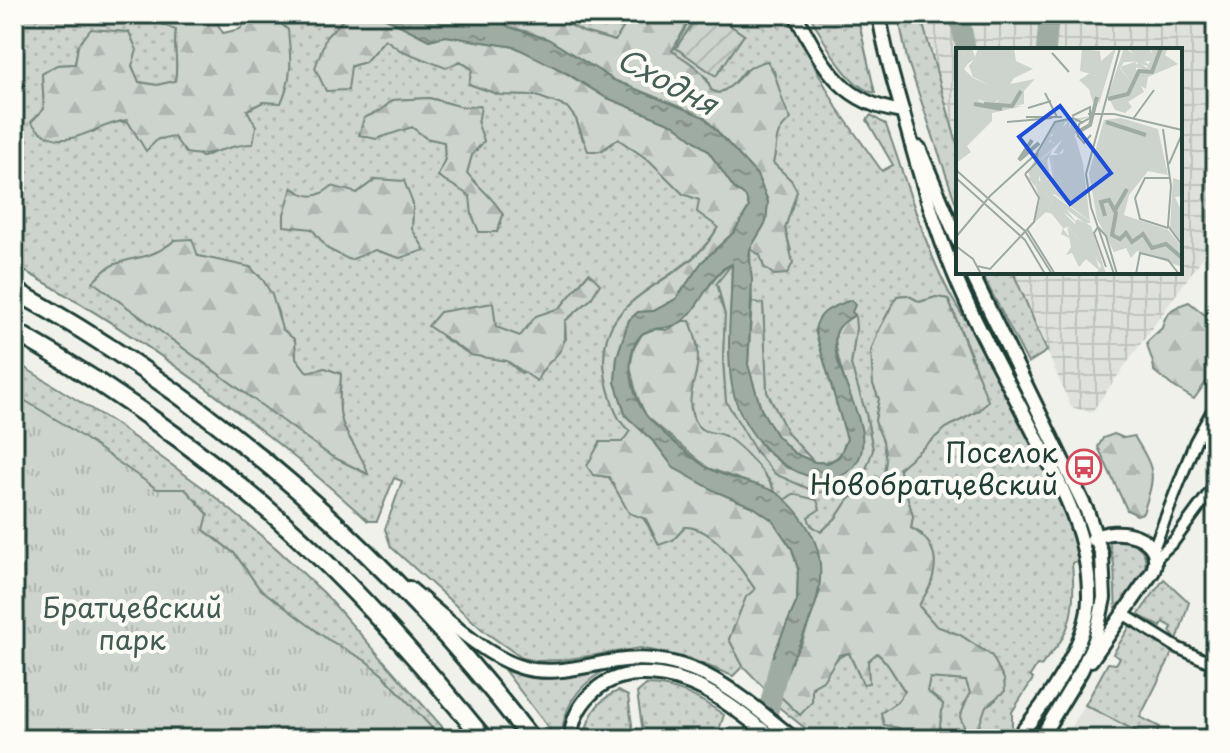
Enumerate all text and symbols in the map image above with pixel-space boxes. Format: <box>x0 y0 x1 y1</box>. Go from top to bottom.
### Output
water label: Сходня <box>610 35 728 126</box>
inset map <box>956 48 1182 274</box>
place label: Поселок Новобратцевский <box>810 430 1058 505</box>
bus stop icon: Поселок Новобратцевский <box>1065 448 1103 486</box>
park label: Братцевский парк <box>42 585 222 660</box>

